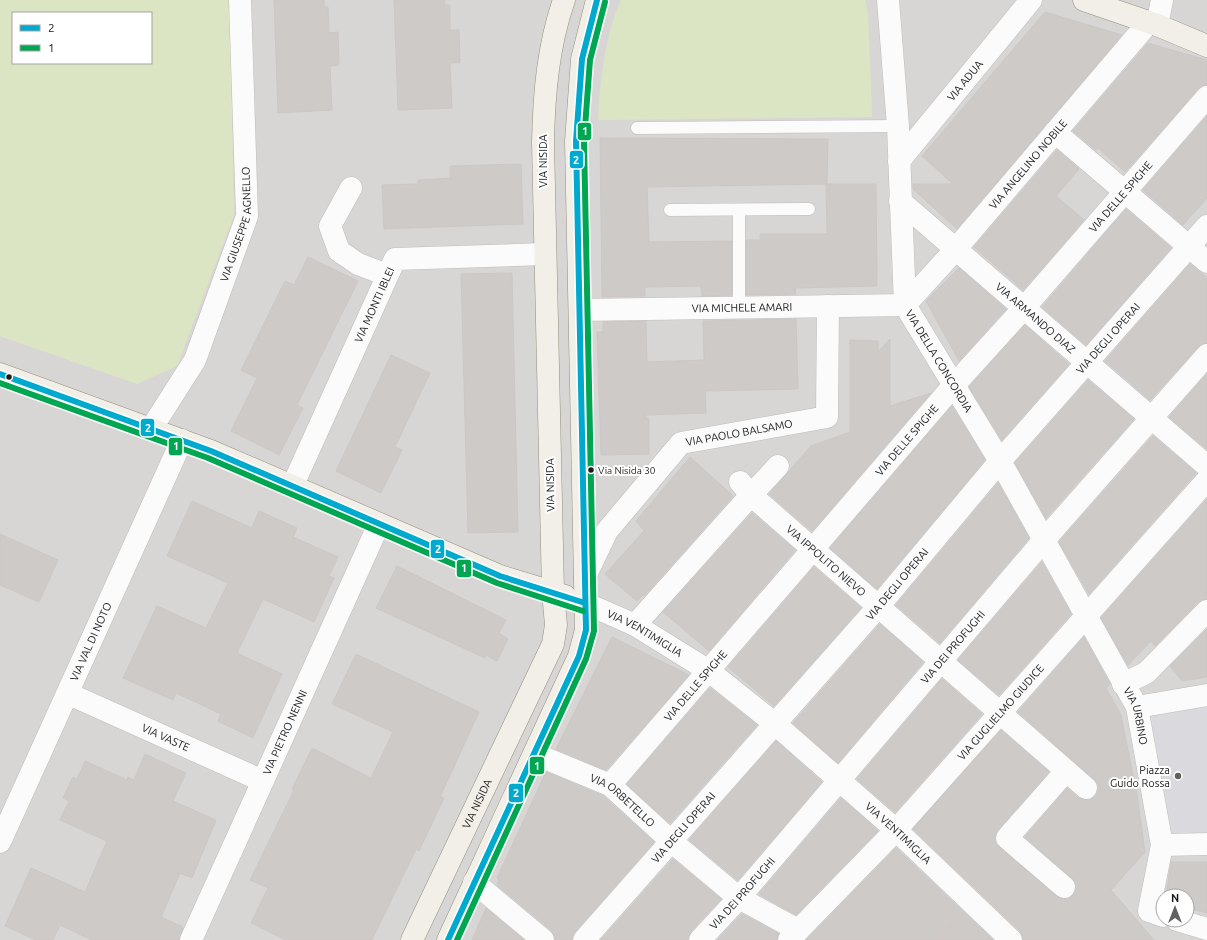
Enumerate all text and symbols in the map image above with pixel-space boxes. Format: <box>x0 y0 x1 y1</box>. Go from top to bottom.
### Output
legend <box>12 12 152 64</box>
text: 2 <box>48 21 55 34</box>
text: 1 <box>48 41 55 54</box>
street label: VIA ADUA <box>945 57 986 103</box>
street label: VIA ANGELINO NOBILE <box>987 117 1069 211</box>
line badge: 1 <box>577 122 592 141</box>
text: 1 <box>582 125 588 137</box>
street label: VIA NISIDA <box>537 133 549 188</box>
line badge: 2 <box>569 150 584 169</box>
text: 2 <box>573 154 579 166</box>
street label: VIA DELLE SPIGHE <box>1087 159 1154 234</box>
street label: VIA GIUSEPPE AGNELLO <box>218 166 253 283</box>
street label: VIA MONTI IBLEI <box>352 265 397 344</box>
street label: VIA ARMANDO DIAZ <box>993 280 1078 356</box>
street label: VIA MICHELE AMARI <box>692 301 792 314</box>
street label: VIA DEGLI OPERAI <box>1074 301 1142 376</box>
street label: VIA DELLA CONCORDIA <box>903 308 975 415</box>
unlabelled marker <box>4 372 14 382</box>
street label: VIA DELLE SPIGHE <box>873 402 940 478</box>
street label: VIA PAOLO BALSAMO <box>685 417 794 448</box>
line badge: 2 <box>140 418 155 437</box>
text: 2 <box>145 422 151 434</box>
line badge: 1 <box>168 437 183 456</box>
text: 1 <box>173 440 179 452</box>
street label: VIA NISIDA <box>544 457 556 512</box>
marker: Via Nisida 30 <box>586 465 596 475</box>
place label: Via Nisida 30 <box>598 465 656 476</box>
street label: VIA IPPOLITO NIEVO <box>784 523 868 599</box>
line badge: 2 <box>430 539 445 559</box>
text: 2 <box>435 543 441 555</box>
street label: VIA DEGLI OPERAI <box>863 546 931 622</box>
line badge: 1 <box>456 559 472 578</box>
text: 1 <box>461 562 467 574</box>
street label: VIA VAL DI NOTO <box>68 600 114 683</box>
street label: VIA VENTIMIGLIA <box>605 607 685 659</box>
street label: VIA DEI PROFUGHI <box>918 608 987 686</box>
street label: VIA DELLE SPIGHE <box>662 648 729 724</box>
street label: VIA GUGLIELMO GIUDICE <box>955 662 1046 762</box>
street label: VIA URBINO <box>1121 685 1150 746</box>
street label: VIA PIETRO NENNI <box>261 688 309 776</box>
street label: VIA VASTE <box>140 721 192 753</box>
line badge: 1 <box>529 756 545 775</box>
text: 1 <box>534 760 540 772</box>
place label: Piazza Guido Rossa <box>1110 764 1170 789</box>
street label: VIA ORBETELLO <box>588 771 657 829</box>
marker: Piazza Guido Rossa <box>1173 771 1183 781</box>
street label: VIA NISIDA <box>460 776 494 830</box>
line badge: 2 <box>508 783 524 803</box>
text: 2 <box>513 787 519 799</box>
street label: VIA DEGLI OPERAI <box>649 790 718 865</box>
street label: VIA VENTIMIGLIA <box>863 800 934 867</box>
street label: VIA DEI PROFUGHI <box>707 855 777 932</box>
north arrow <box>1155 888 1195 928</box>
text: N <box>1171 892 1179 904</box>

